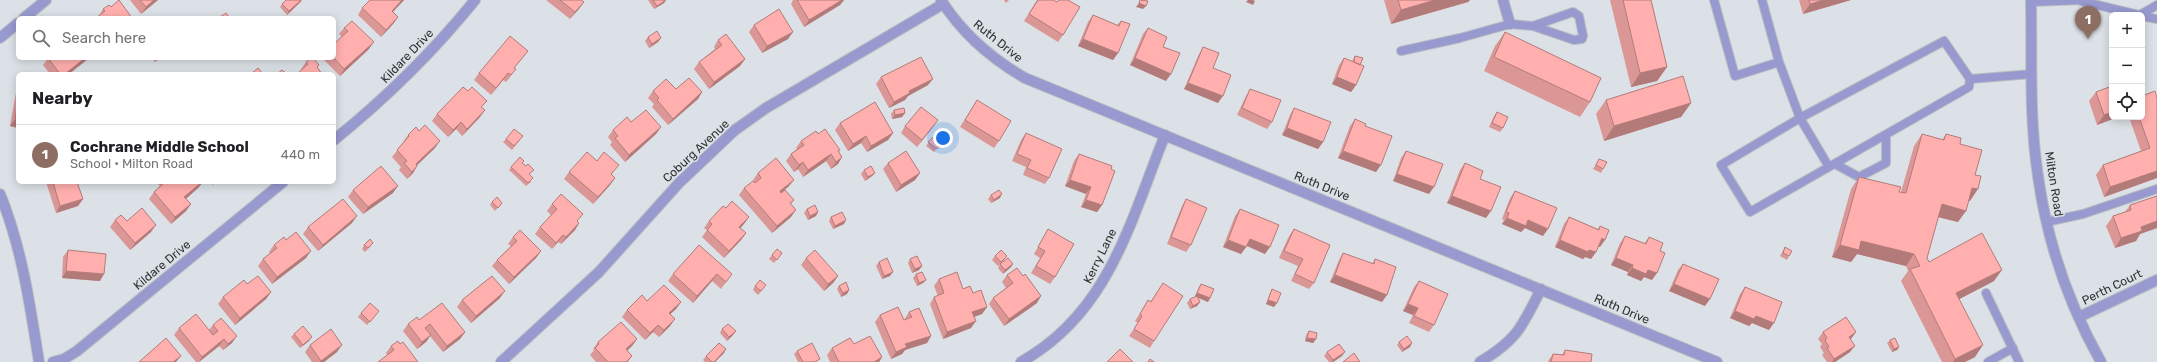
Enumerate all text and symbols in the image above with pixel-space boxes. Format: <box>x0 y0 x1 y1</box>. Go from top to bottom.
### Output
pin: 1 <box>2075 6 2101 39</box>
map controls <box>2109 12 2145 120</box>
button: + <box>2109 12 2145 48</box>
search box <box>16 16 336 60</box>
street label: Ruth Drive <box>971 17 1026 65</box>
street label: Kildare Drive <box>378 26 436 86</box>
icon: search <box>30 27 52 49</box>
text: Search here <box>62 29 146 47</box>
button: − <box>2109 48 2145 84</box>
button: locate <box>2109 84 2145 120</box>
text: Nearby <box>32 88 93 108</box>
street label: Coburg Avenue <box>660 117 732 185</box>
your location <box>933 128 953 148</box>
text: Cochrane Middle School <box>70 138 249 156</box>
text: 1 <box>42 147 48 162</box>
text: 440 m <box>281 147 320 162</box>
street label: Milton Road <box>2042 151 2066 217</box>
text: School · Milton Road <box>70 156 193 171</box>
street label: Ruth Drive <box>1292 168 1352 204</box>
street label: Kerry Lane <box>1081 226 1119 286</box>
street label: Kildare Drive <box>131 237 193 293</box>
street label: Perth Court <box>2080 266 2145 308</box>
street label: Ruth Drive <box>1592 291 1652 327</box>

